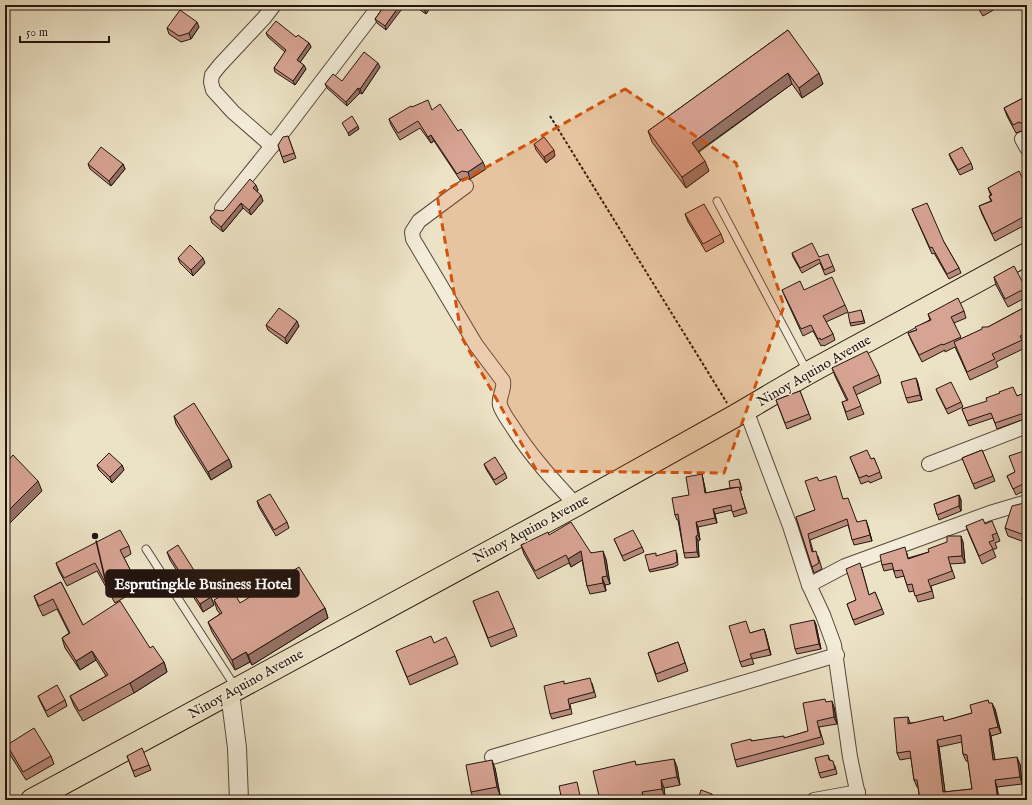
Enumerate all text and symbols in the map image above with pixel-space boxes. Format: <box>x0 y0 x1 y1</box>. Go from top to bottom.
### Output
scale bar <box>20 18 109 44</box>
text: 50 m <box>26 25 48 40</box>
street label: Ninoy Aquino Avenue <box>754 331 875 411</box>
street label: Ninoy Aquino Avenue <box>470 491 593 567</box>
callout: Esprutingkle Business Hotel <box>106 570 299 597</box>
text: Esprutingkle Business Hotel <box>114 575 292 594</box>
street label: Ninoy Aquino Avenue <box>185 645 307 723</box>

